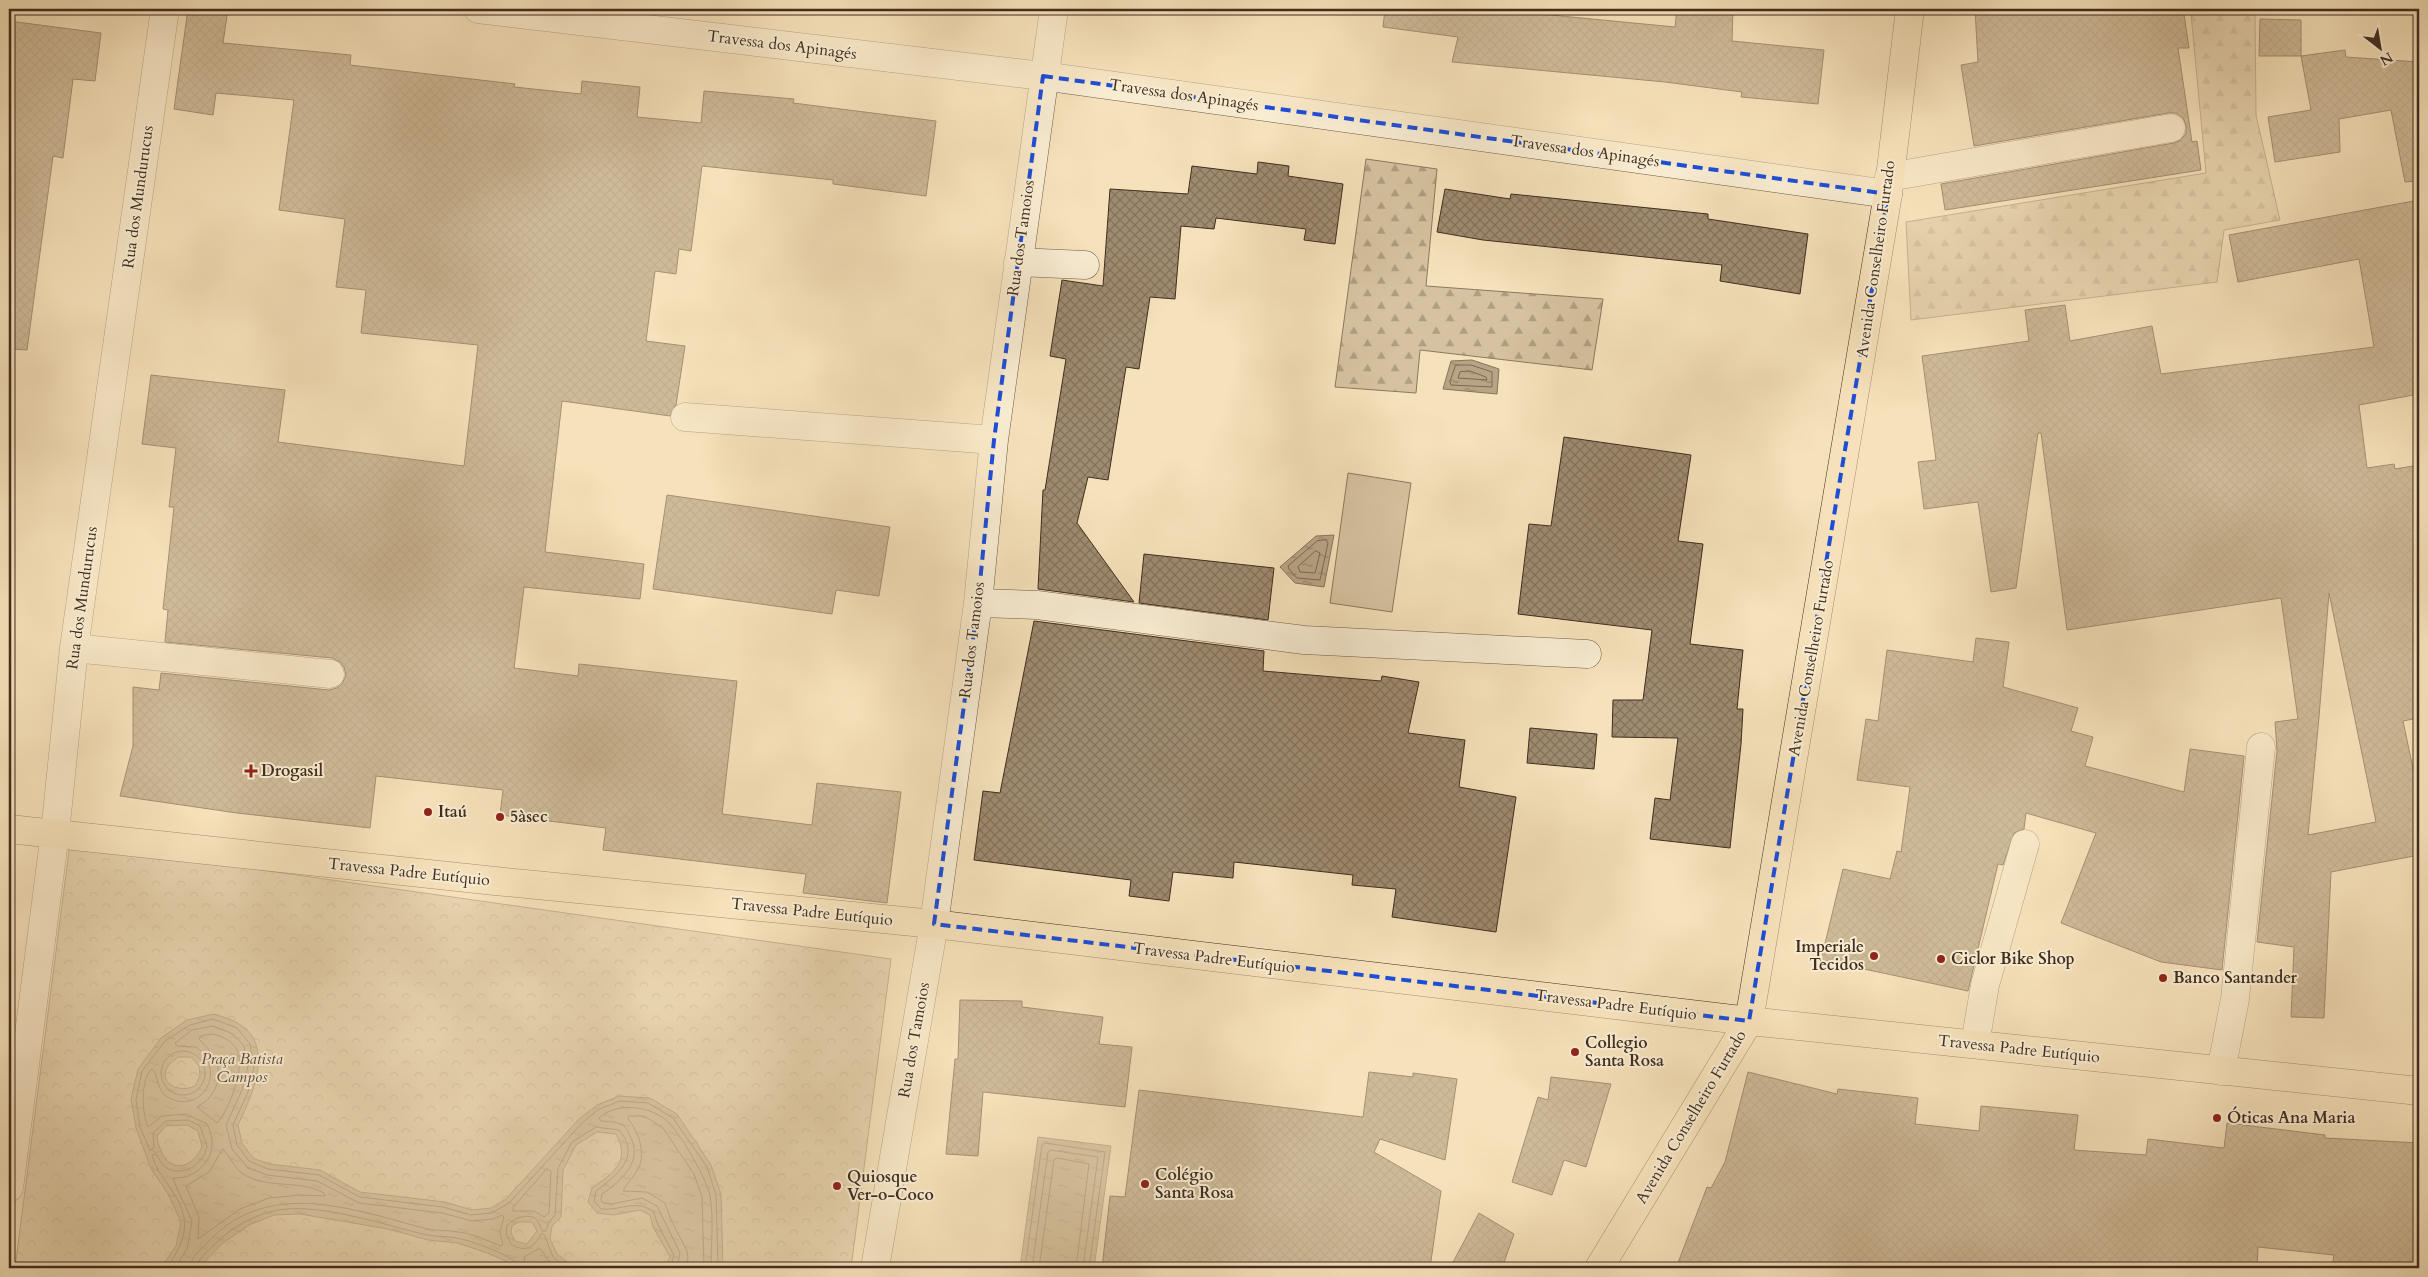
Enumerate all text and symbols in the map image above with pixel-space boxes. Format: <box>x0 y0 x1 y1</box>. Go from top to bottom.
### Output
north arrow <box>2356 22 2406 72</box>
street label: Travessa dos Apinagés <box>706 25 858 65</box>
text: N <box>2376 47 2397 70</box>
street label: Travessa dos Apinagés <box>1108 74 1260 116</box>
street label: Rua dos Mundurucus <box>117 124 159 270</box>
street label: Travessa dos Apinagés <box>1509 130 1661 172</box>
street label: Avenida Conselheiro Furtado <box>1851 159 1901 359</box>
street label: Rua dos Tamoios <box>1002 178 1040 298</box>
street label: Rua dos Mundurucus <box>61 525 103 671</box>
street label: Avenida Conselheiro Furtado <box>1783 558 1839 758</box>
street label: Rua dos Tamoios <box>954 580 990 700</box>
place label: Drogasil <box>261 760 324 782</box>
marker: Drogasil <box>245 765 257 777</box>
place label: Itaú <box>438 801 467 823</box>
marker: Itaú <box>422 806 434 818</box>
place label: 5àsec <box>510 806 548 828</box>
marker: 5àsec <box>494 811 506 823</box>
street label: Travessa Padre Eutíquio <box>327 853 491 891</box>
street label: Travessa Padre Eutíquio <box>730 893 894 931</box>
place label: Imperiale Tecidos <box>1795 936 1864 976</box>
street label: Travessa Padre Eutíquio <box>1132 937 1296 979</box>
place label: Ciclor Bike Shop <box>1951 948 2075 970</box>
marker: Imperiale Tecidos <box>1868 950 1880 962</box>
marker: Ciclor Bike Shop <box>1935 953 1947 965</box>
place label: Banco Santander <box>2173 967 2298 989</box>
marker: Banco Santander <box>2157 972 2169 984</box>
street label: Rua dos Tamoios <box>893 980 935 1100</box>
street label: Travessa Padre Eutíquio <box>1534 984 1698 1026</box>
street label: Avenida Conselheiro Furtado <box>1630 1026 1752 1208</box>
street label: Travessa Padre Eutíquio <box>1937 1030 2101 1068</box>
place label: Collegio Santa Rosa <box>1585 1032 1664 1072</box>
marker: Collegio Santa Rosa <box>1569 1046 1581 1058</box>
park label: Praça Batista Campos <box>201 1048 283 1088</box>
place label: Óticas Ana Maria <box>2227 1106 2355 1129</box>
marker: Óticas Ana Maria <box>2211 1112 2223 1124</box>
place label: Colégio Santa Rosa <box>1155 1164 1234 1204</box>
place label: Quiosque Ver-o-Coco <box>847 1166 934 1206</box>
marker: Colégio Santa Rosa <box>1139 1178 1151 1190</box>
marker: Quiosque Ver-o-Coco <box>831 1180 843 1192</box>

